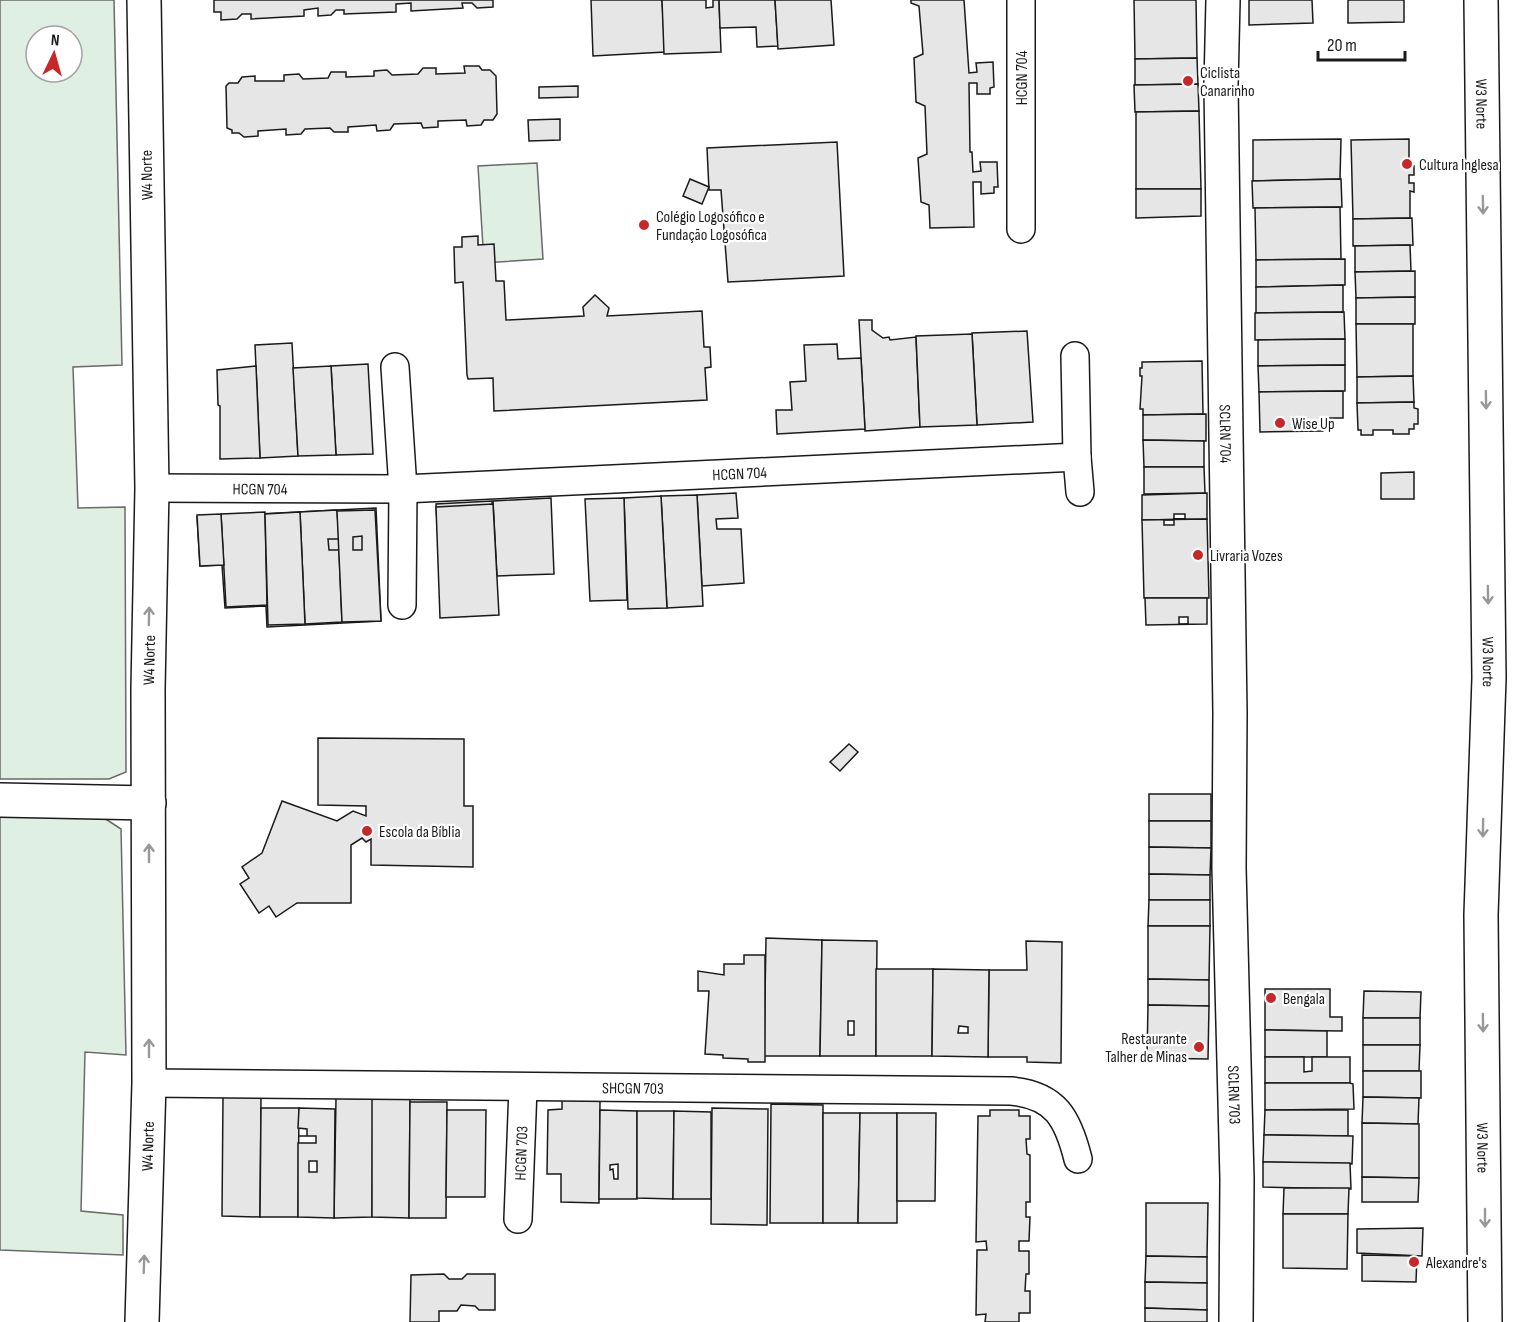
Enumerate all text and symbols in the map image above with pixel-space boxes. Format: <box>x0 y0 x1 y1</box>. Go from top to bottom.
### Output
north arrow <box>24 24 84 84</box>
scale bar <box>1318 24 1405 62</box>
text: N <box>50 31 60 50</box>
text: 20 m <box>1327 35 1357 56</box>
street label: HCGN 704 <box>1013 50 1032 105</box>
place label: Ciclista Canarinho <box>1200 64 1255 101</box>
marker: Ciclista Canarinho <box>1181 74 1195 88</box>
street label: W3 Norte <box>1471 79 1491 129</box>
street label: W4 Norte <box>138 150 157 200</box>
place label: Cultura Inglesa <box>1419 156 1499 175</box>
marker: Cultura Inglesa <box>1400 157 1414 171</box>
one-way arrow <box>1477 195 1489 215</box>
place label: Colégio Logosófico e Fundação Logosófica <box>656 208 767 245</box>
marker: Colégio Logosófico e Fundação Logosófica <box>637 218 651 232</box>
one-way arrow <box>1480 390 1491 410</box>
street label: SCLRN 704 <box>1215 404 1234 464</box>
place label: Wise Up <box>1292 415 1335 434</box>
marker: Wise Up <box>1273 416 1287 430</box>
street label: HCGN 704 <box>712 464 768 485</box>
street label: HCGN 704 <box>233 480 288 500</box>
place label: Livraria Vozes <box>1210 547 1283 566</box>
marker: Livraria Vozes <box>1191 548 1205 562</box>
one-way arrow <box>1482 585 1494 605</box>
one-way arrow <box>144 606 155 626</box>
street label: W4 Norte <box>140 635 160 685</box>
street label: W3 Norte <box>1478 637 1497 687</box>
one-way arrow <box>1477 817 1489 837</box>
place label: Escola da Bíblia <box>379 823 461 842</box>
marker: Escola da Bíblia <box>360 824 374 838</box>
one-way arrow <box>143 843 155 863</box>
place label: Bengala <box>1283 990 1325 1009</box>
marker: Bengala <box>1264 991 1278 1005</box>
one-way arrow <box>1478 1012 1489 1032</box>
place label: Restaurante Talher de Minas <box>1105 1030 1187 1067</box>
one-way arrow <box>143 1038 155 1058</box>
marker: Restaurante Talher de Minas <box>1192 1040 1206 1054</box>
street label: SCLRN 703 <box>1223 1065 1244 1125</box>
street label: SHCGN 703 <box>602 1079 664 1099</box>
street label: W4 Norte <box>138 1121 159 1171</box>
street label: W3 Norte <box>1472 1122 1492 1173</box>
street label: HCGN 703 <box>511 1125 533 1181</box>
one-way arrow <box>1479 1207 1491 1227</box>
one-way arrow <box>138 1254 149 1274</box>
place label: Alexandre's <box>1425 1254 1487 1273</box>
marker: Alexandre's <box>1407 1255 1421 1269</box>

